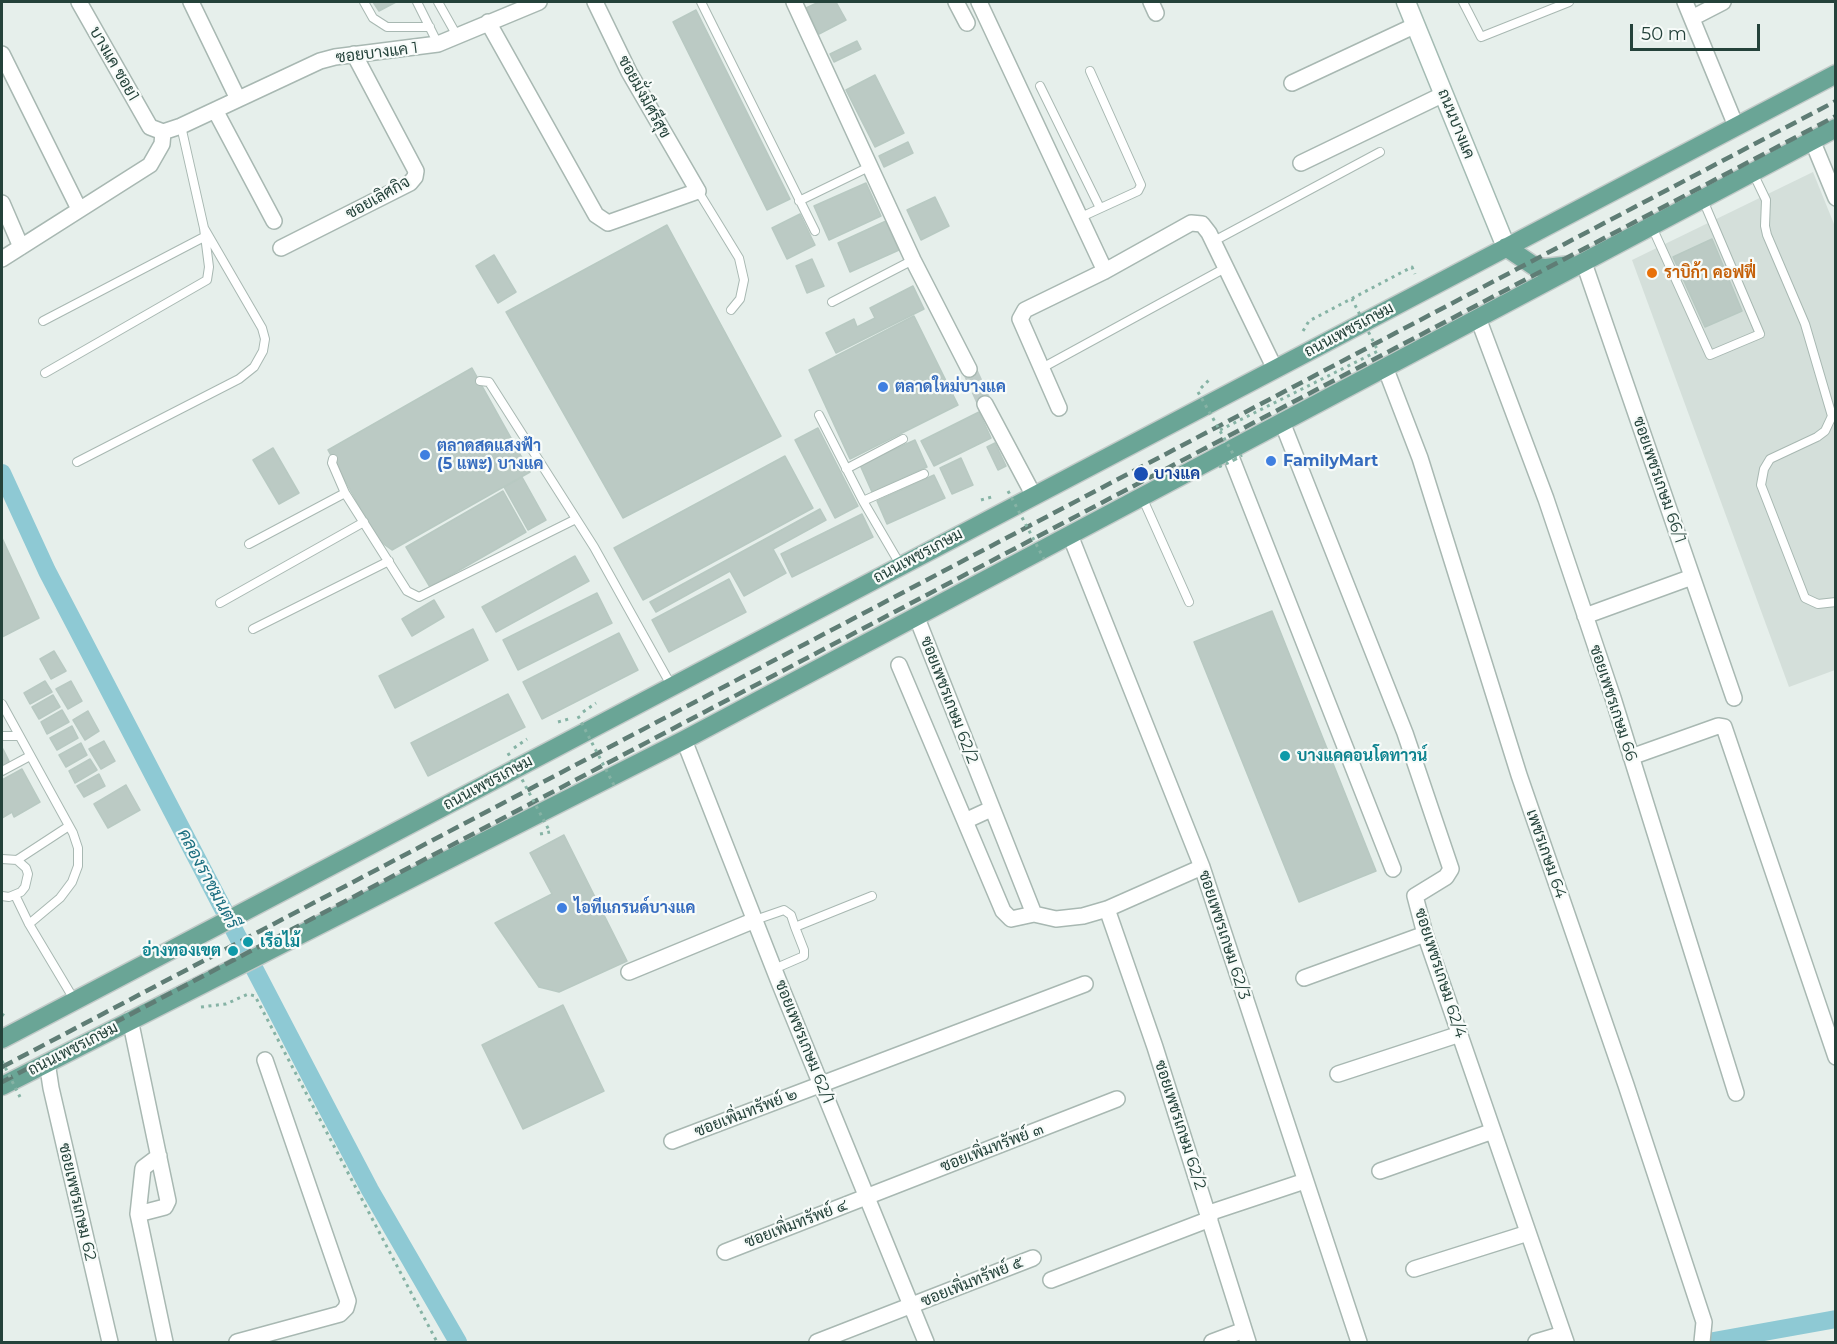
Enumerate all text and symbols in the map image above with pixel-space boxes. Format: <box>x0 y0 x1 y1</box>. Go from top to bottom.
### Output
scale bar <box>1633 12 1764 50</box>
street label: บางแค ซอย1 <box>85 23 143 105</box>
text: 50 m <box>1641 23 1687 45</box>
street label: ซอยบางแค 1 <box>335 38 419 68</box>
street label: ซอยมั่งมีศรีสุข <box>613 52 675 142</box>
street label: ถนนบางแค <box>1433 86 1479 162</box>
street label: ซอยเลิศกิจ <box>343 173 413 223</box>
place label: ราบิก้า คอฟฟี่ <box>1664 263 1756 283</box>
marker: ราบิก้า คอฟฟี่ <box>1645 266 1659 280</box>
street label: ถนนเพชรเกษม <box>1301 298 1397 362</box>
place label: ตลาดใหม่บางแค <box>895 377 1006 397</box>
marker: ตลาดใหม่บางแค <box>876 380 890 394</box>
street label: ซอยเพชรเกษม 66/1 <box>1628 414 1690 546</box>
place label: ตลาดสดแสงฟ้า (5 แพะ) บางแค <box>437 436 544 474</box>
marker: ตลาดสดแสงฟ้า (5 แพะ) บางแค <box>418 448 432 462</box>
place label: FamilyMart <box>1283 451 1378 471</box>
marker: FamilyMart <box>1264 454 1278 468</box>
place label: บางแค <box>1154 464 1200 484</box>
marker: บางแค <box>1132 465 1150 483</box>
street label: ถนนเพชรเกษม <box>870 524 966 588</box>
street label: ซอยเพชรเกษม 62/2 <box>916 634 982 766</box>
street label: ซอยเพชรเกษม 66 <box>1585 643 1641 763</box>
place label: บางแคคอนโดทาวน์ <box>1297 746 1427 766</box>
marker: บางแคคอนโดทาวน์ <box>1278 749 1292 763</box>
street label: ถนนเพชรเกษม <box>440 751 536 815</box>
street label: เพชรเกษม 64 <box>1522 807 1570 901</box>
water label: คลองราชมนตรี <box>173 825 243 933</box>
street label: ซอยเพชรเกษม 62/3 <box>1194 868 1254 1002</box>
place label: ไอทีแกรนด์บางแค <box>574 898 695 918</box>
marker: ไอทีแกรนด์บางแค <box>555 901 569 915</box>
street label: ซอยเพชรเกษม 62/4 <box>1410 906 1470 1040</box>
place label: เรือไม้ <box>260 932 300 952</box>
marker: เรือไม้ <box>241 935 255 949</box>
place label: อ่างทองเขต <box>142 941 221 961</box>
marker: อ่างทองเขต <box>226 944 240 958</box>
street label: ซอยเพชรเกษม 62/1 <box>770 977 838 1107</box>
street label: ถนนเพชรเกษม <box>25 1018 121 1080</box>
street label: ซอยเพชรเกษม 62/2 <box>1150 1058 1210 1192</box>
street label: ซอยเพิ่มทรัพย์ ๒ <box>692 1085 800 1141</box>
street label: ซอยเพิ่มทรัพย์ ๓ <box>938 1120 1046 1176</box>
street label: ซอยเพชรเกษม 62 <box>54 1141 100 1263</box>
street label: ซอยเพิ่มทรัพย์ ๔ <box>742 1196 850 1252</box>
street label: ซอยเพิ่มทรัพย์ ๕ <box>918 1253 1026 1311</box>

